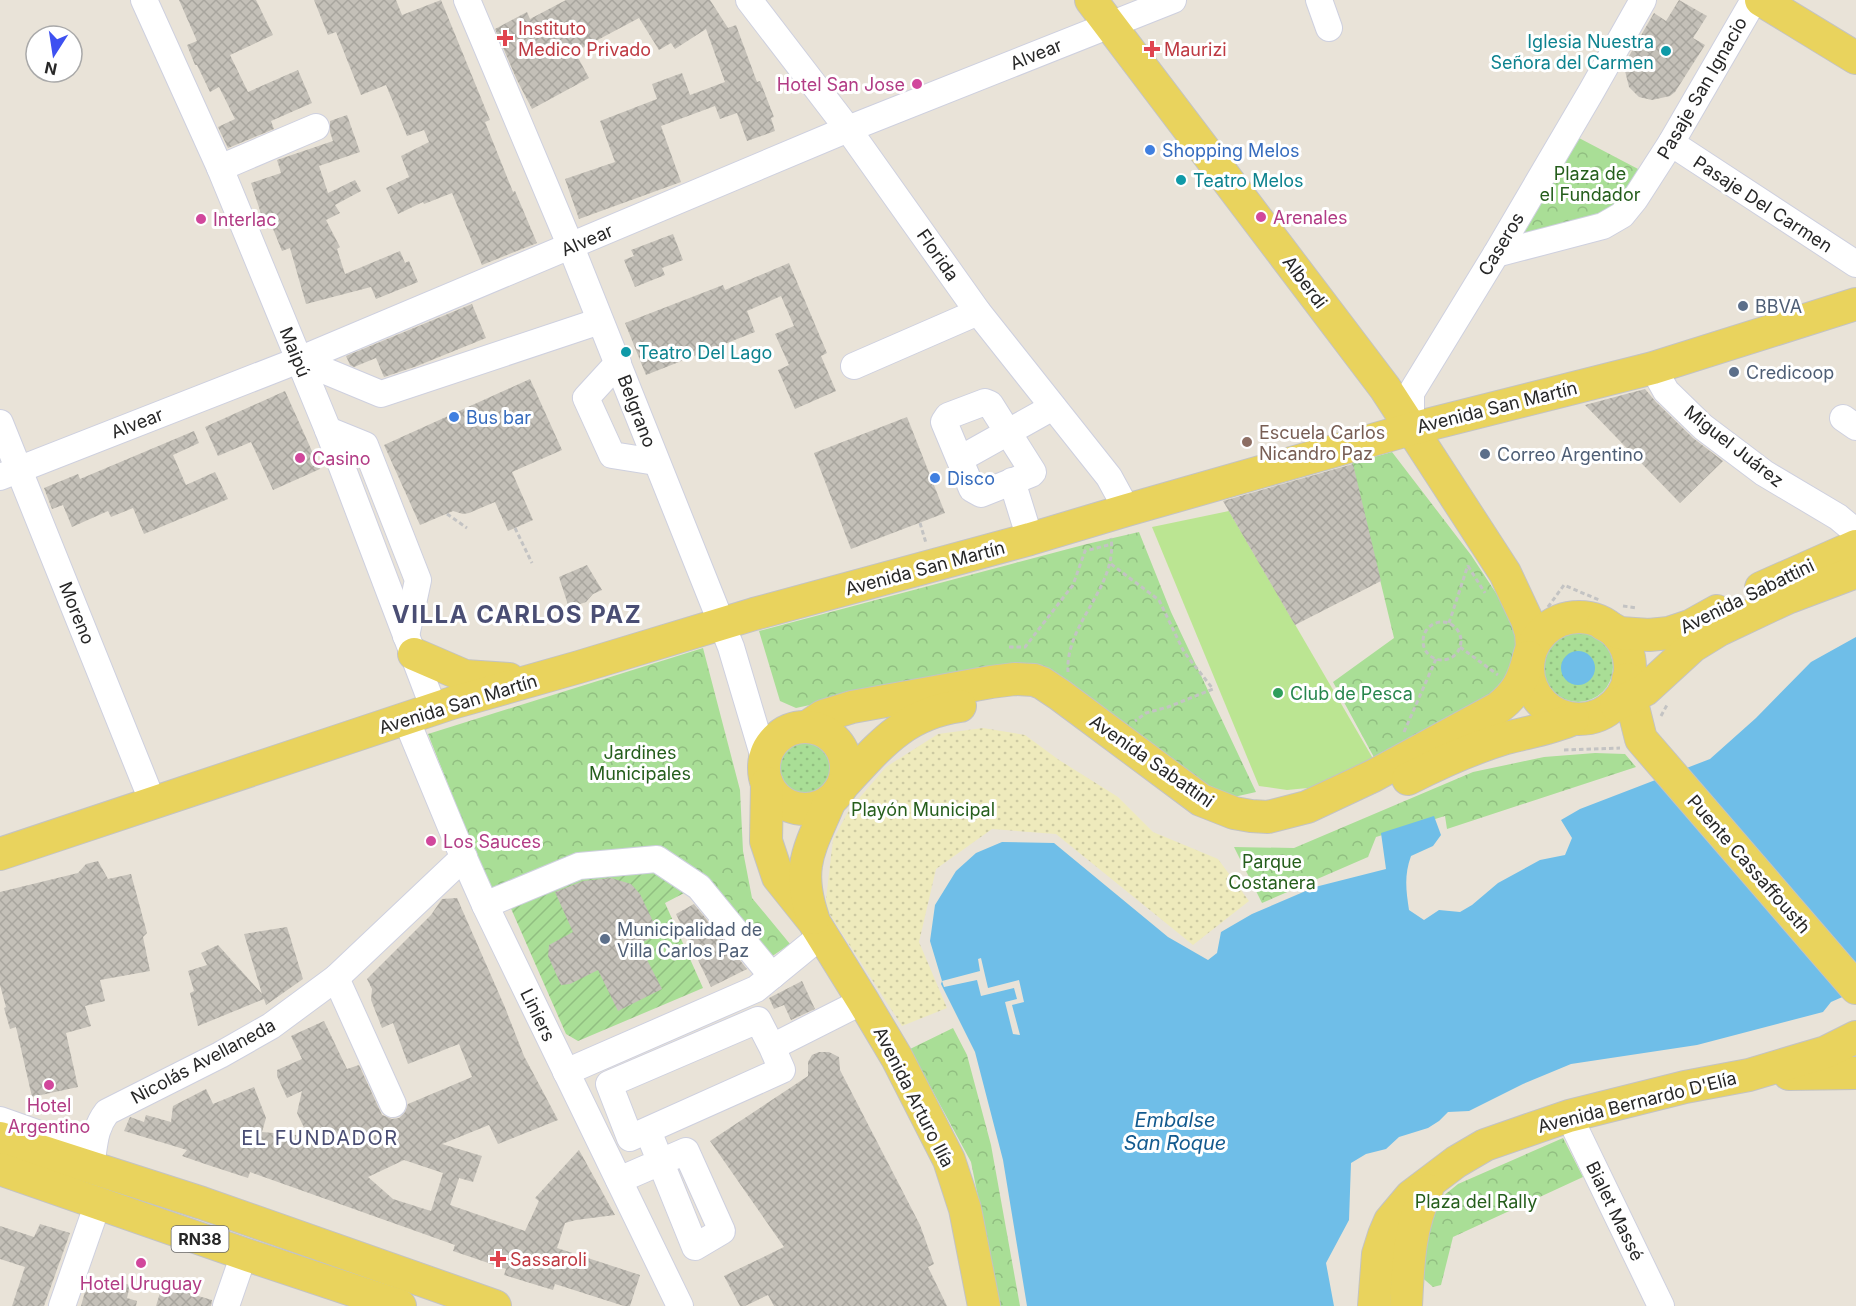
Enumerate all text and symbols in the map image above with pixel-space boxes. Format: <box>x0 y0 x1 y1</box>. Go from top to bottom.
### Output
street label: Pasaje San Ignacio <box>1653 13 1751 163</box>
place label: Instituto Medico Privado <box>518 18 651 60</box>
north arrow <box>24 24 84 84</box>
marker: Instituto Medico Privado <box>496 29 514 47</box>
place label: Iglesia Nuestra Señora del Carmen <box>1490 31 1654 73</box>
street label: Alvear <box>1007 34 1065 74</box>
place label: Maurizi <box>1164 39 1227 60</box>
marker: Maurizi <box>1145 42 1159 56</box>
marker: Iglesia Nuestra Señora del Carmen <box>1659 44 1673 58</box>
text: N <box>43 58 59 80</box>
place label: Hotel San Jose <box>777 74 905 95</box>
marker: Hotel San Jose <box>910 77 924 91</box>
place label: Shopping Melos <box>1162 140 1300 161</box>
marker: Shopping Melos <box>1143 143 1157 157</box>
street label: Pasaje Del Carmen <box>1690 151 1836 257</box>
park label: Plaza de el Fundador <box>1540 163 1641 205</box>
place label: Teatro Melos <box>1193 170 1304 191</box>
marker: Teatro Melos <box>1174 173 1188 187</box>
place label: Arenales <box>1273 207 1348 228</box>
place label: Interlac <box>213 209 276 230</box>
street label: Caseros <box>1474 209 1528 279</box>
marker: Arenales <box>1254 210 1268 224</box>
marker: Interlac <box>194 212 208 226</box>
street label: Alvear <box>558 220 616 260</box>
street label: Florida <box>913 225 963 285</box>
street label: Alberdi <box>1279 252 1331 312</box>
place label: BBVA <box>1755 296 1802 317</box>
marker: BBVA <box>1736 299 1750 313</box>
street label: Maipú <box>275 324 315 380</box>
place label: Teatro Del Lago <box>638 342 772 363</box>
marker: Teatro Del Lago <box>619 345 633 359</box>
place label: Credicoop <box>1746 362 1834 383</box>
marker: Credicoop <box>1727 365 1741 379</box>
street label: Belgrano <box>614 372 660 450</box>
street label: Avenida San Martín <box>1415 377 1579 437</box>
street label: Miguel Juárez <box>1680 401 1788 491</box>
street label: Alvear <box>108 403 166 443</box>
place label: Bus bar <box>466 407 531 428</box>
marker: Bus bar <box>447 410 461 424</box>
place label: Escuela Carlos Nicandro Paz <box>1259 422 1385 464</box>
marker: Escuela Carlos Nicandro Paz <box>1240 435 1254 449</box>
place label: Correo Argentino <box>1497 444 1644 465</box>
marker: Correo Argentino <box>1478 447 1492 461</box>
place label: Casino <box>312 448 371 469</box>
marker: Casino <box>293 451 307 465</box>
place label: Disco <box>947 468 995 489</box>
marker: Disco <box>928 471 942 485</box>
street label: Avenida San Martín <box>843 537 1007 599</box>
street label: Avenida Sabattini <box>1677 554 1817 638</box>
street label: Moreno <box>55 579 99 647</box>
district label: VILLA CARLOS PAZ <box>392 600 642 629</box>
street label: Avenida San Martín <box>376 670 540 738</box>
place label: Club de Pesca <box>1290 683 1413 704</box>
marker: Club de Pesca <box>1271 686 1285 700</box>
street label: Avenida Sabattini <box>1086 710 1218 812</box>
park label: Jardines Municipales <box>589 742 691 784</box>
street label: Puente Cassaffousth <box>1683 791 1815 937</box>
park label: Playón Municipal <box>851 799 995 820</box>
place label: Los Sauces <box>443 831 541 852</box>
marker: Los Sauces <box>424 834 438 848</box>
park label: Parque Costanera <box>1228 851 1316 893</box>
place label: Municipalidad de Villa Carlos Paz <box>617 919 762 961</box>
marker: Municipalidad de Villa Carlos Paz <box>598 932 612 946</box>
street label: Liniers <box>516 985 560 1045</box>
street label: Nicolás Avellaneda <box>127 1014 279 1108</box>
street label: Avenida Arturo Ilía <box>870 1023 958 1171</box>
street label: Avenida Bernardo D'Elía <box>1535 1067 1739 1137</box>
marker: Hotel Argentino <box>42 1078 56 1092</box>
place label: Hotel Argentino <box>8 1095 90 1137</box>
water label: Embalse San Roque <box>1124 1108 1226 1155</box>
district label: EL FUNDADOR <box>241 1126 399 1150</box>
street label: Bialet Massé <box>1582 1158 1648 1264</box>
park label: Plaza del Rally <box>1415 1191 1537 1212</box>
road number: RN38 <box>172 1226 228 1252</box>
place label: Sassaroli <box>510 1249 587 1270</box>
marker: Sassaroli <box>491 1252 505 1266</box>
marker: Hotel Uruguay <box>134 1256 148 1270</box>
place label: Hotel Uruguay <box>80 1273 202 1294</box>

